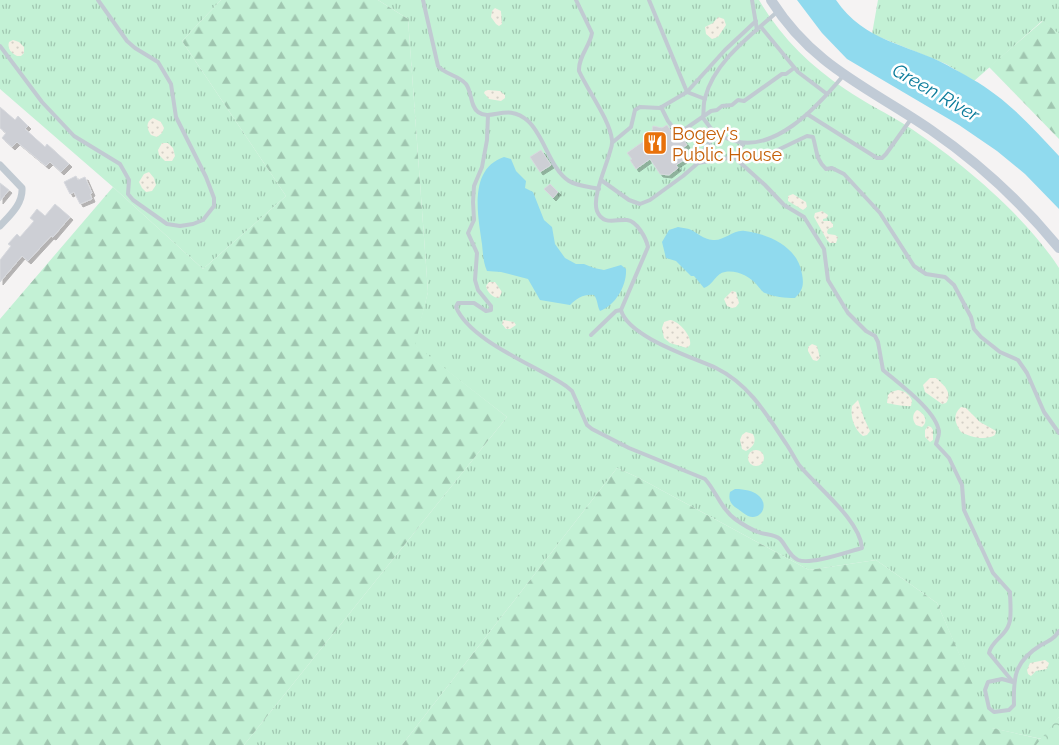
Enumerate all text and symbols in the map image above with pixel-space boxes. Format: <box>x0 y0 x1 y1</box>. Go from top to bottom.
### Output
water label: Green River <box>889 58 985 126</box>
place label: Bogey's Public House <box>672 123 783 165</box>
restaurant icon: Bogey's Public House <box>642 130 668 156</box>

